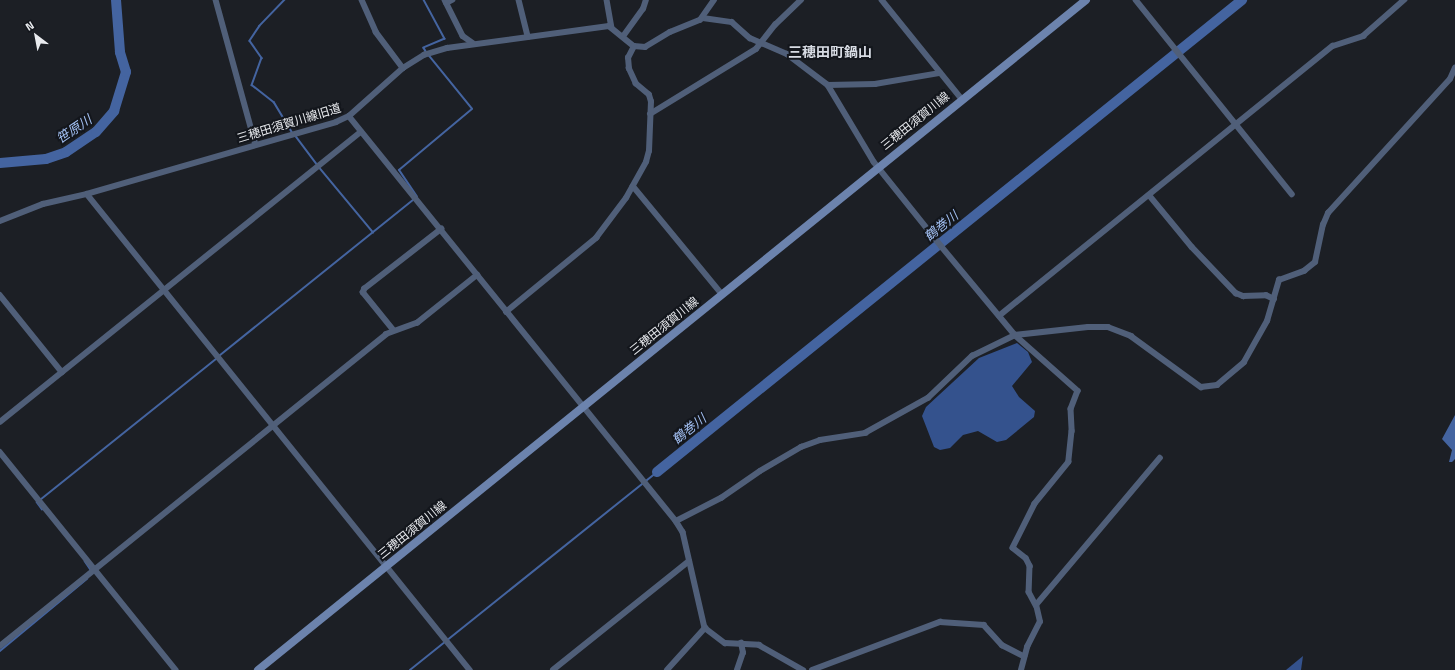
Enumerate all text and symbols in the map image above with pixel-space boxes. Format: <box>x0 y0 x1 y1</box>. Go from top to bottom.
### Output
north arrow <box>16 16 56 56</box>
text: N <box>22 17 37 35</box>
district label: 三穂田町鍋山 <box>788 44 872 60</box>
street label: 三穂田須賀川線 <box>878 89 952 153</box>
street label: 三穂田須賀川線旧道 <box>235 100 343 146</box>
water label: 笹原川 <box>53 112 95 146</box>
water label: 鶴巻川 <box>921 208 961 244</box>
street label: 三穂田須賀川線 <box>627 294 701 358</box>
water label: 鶴巻川 <box>669 411 709 447</box>
street label: 三穂田須賀川線 <box>375 498 449 562</box>

